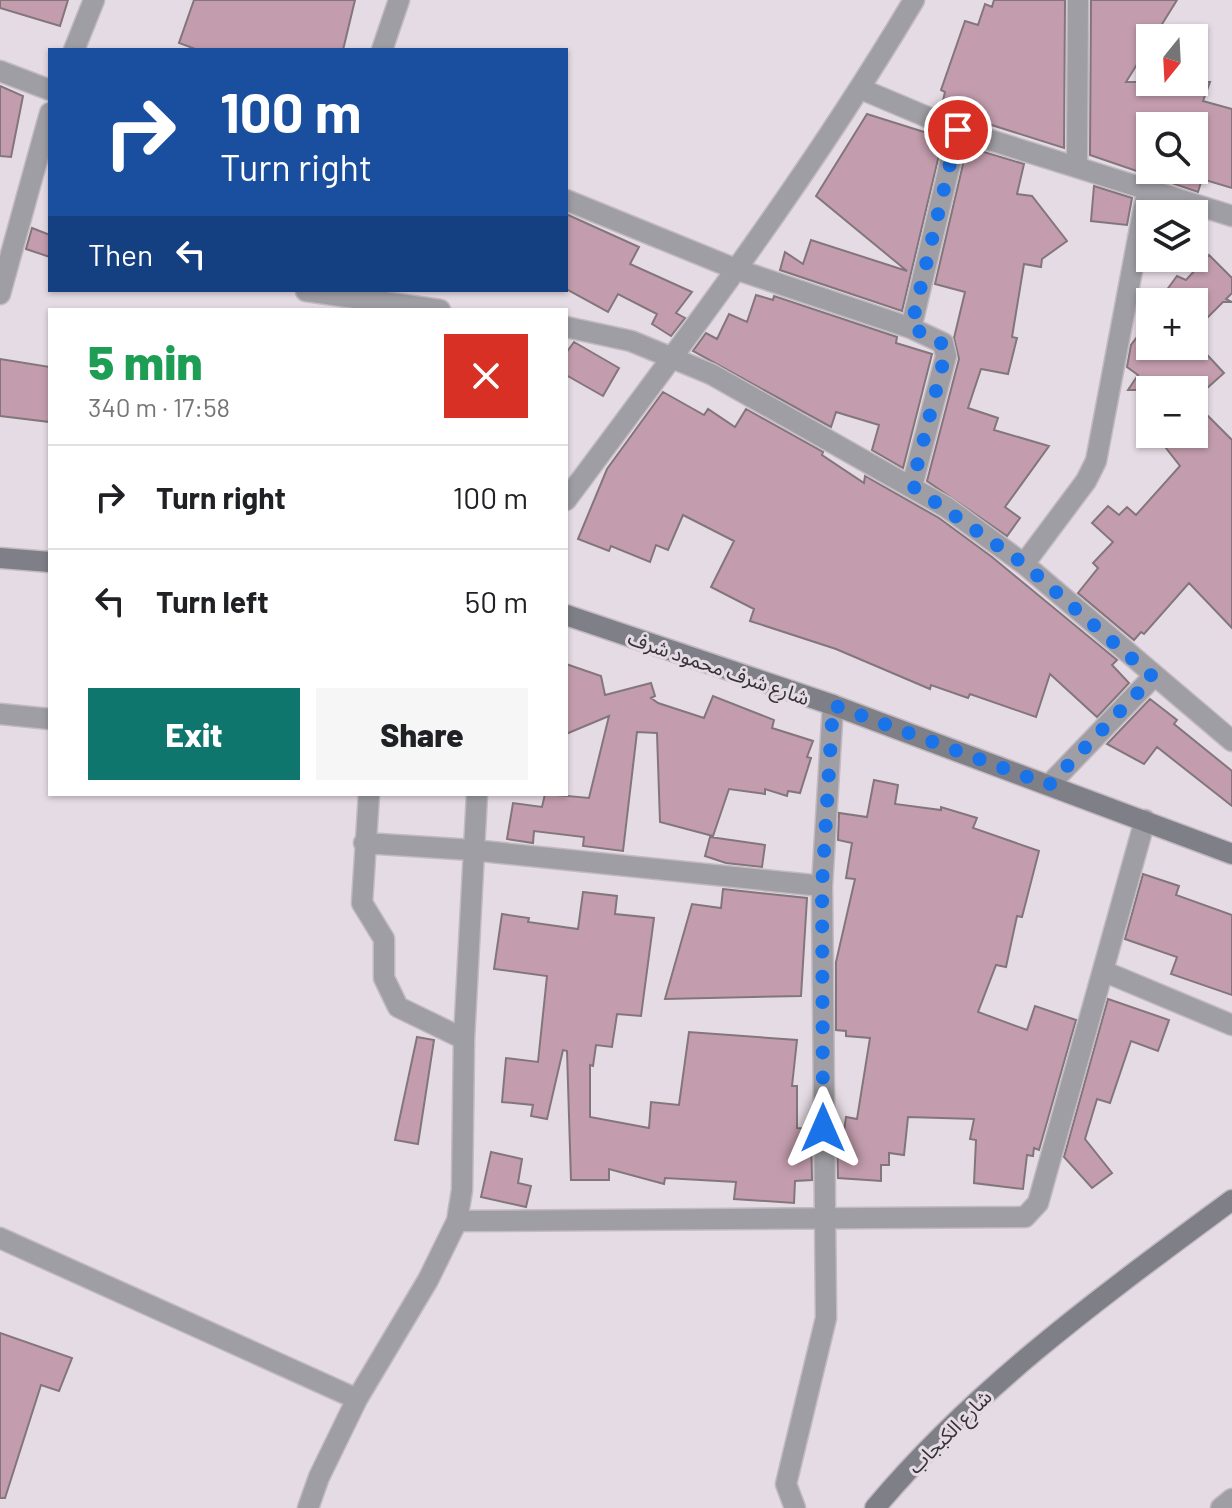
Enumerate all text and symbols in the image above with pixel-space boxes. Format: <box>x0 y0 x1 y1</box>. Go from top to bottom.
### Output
north arrow <box>1136 24 1208 96</box>
map controls <box>1136 24 1208 448</box>
text: 100 m <box>220 77 362 144</box>
icon: right <box>88 80 192 184</box>
pin <box>924 96 992 164</box>
icon: arrive <box>936 108 980 152</box>
button: search <box>1136 112 1208 184</box>
text: Turn right <box>220 145 372 188</box>
button: layers <box>1136 200 1208 272</box>
icon: left <box>169 232 213 276</box>
text: Then <box>88 236 153 272</box>
button: + <box>1136 288 1208 360</box>
text: 5 min <box>88 332 203 390</box>
button: close <box>444 334 528 418</box>
button: − <box>1136 376 1208 448</box>
text: 340 m · 17:58 <box>88 391 230 422</box>
icon: right <box>88 475 132 519</box>
text: Turn right <box>156 479 286 515</box>
text: 100 m <box>453 479 528 515</box>
icon: left <box>88 579 132 623</box>
text: Turn left <box>156 583 269 619</box>
text: 50 m <box>465 583 528 619</box>
street label: شارع شرف محمود شرف <box>624 625 813 713</box>
button: Exit <box>88 688 300 780</box>
button: Share <box>316 688 528 780</box>
position arrow <box>781 1086 865 1170</box>
street label: شارع الكبجاب <box>902 1384 999 1481</box>

